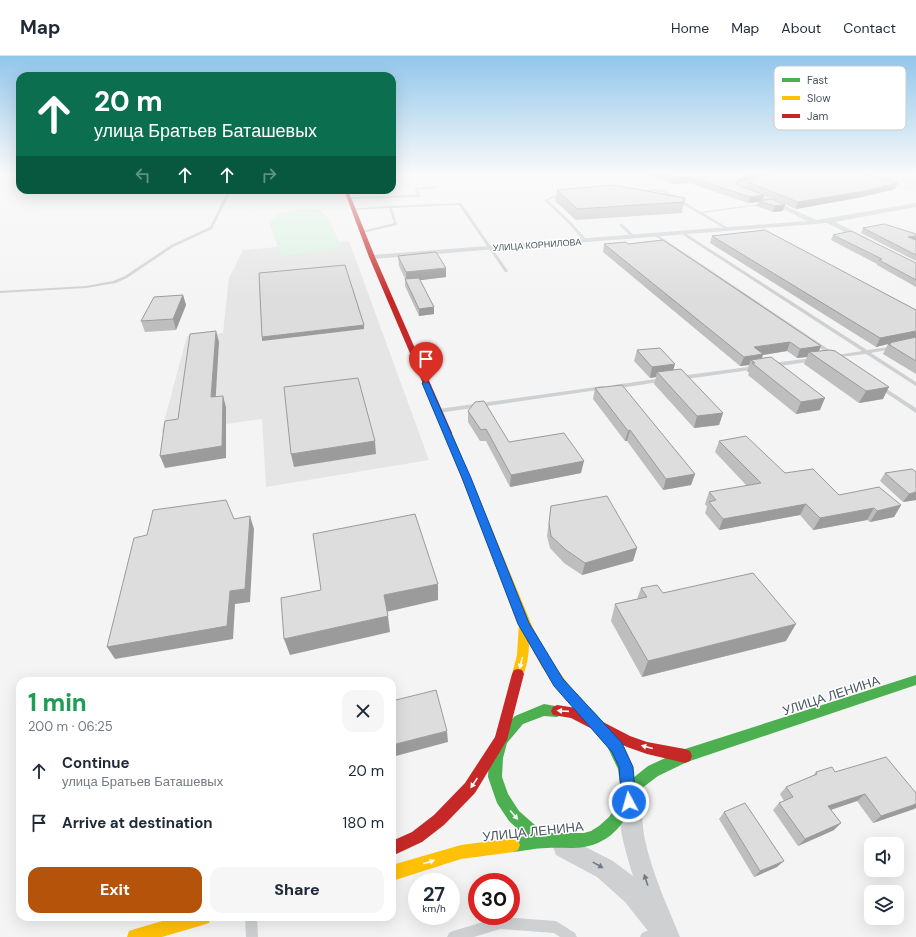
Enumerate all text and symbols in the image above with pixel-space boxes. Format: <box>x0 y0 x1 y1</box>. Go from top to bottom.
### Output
text: Map <box>20 15 60 40</box>
text: Home <box>671 19 709 37</box>
text: Map <box>731 19 759 37</box>
text: About <box>781 19 821 37</box>
text: Contact <box>843 19 896 37</box>
legend <box>774 66 906 130</box>
text: Fast <box>807 73 828 87</box>
text: 20 m <box>94 83 163 120</box>
icon: ahead <box>28 88 80 140</box>
text: Slow <box>807 91 831 105</box>
text: Jam <box>807 109 828 123</box>
text: улица Братьев Баташевых <box>94 119 317 143</box>
icon: left <box>132 164 154 186</box>
icon: ahead <box>174 164 196 186</box>
icon: ahead <box>216 164 238 186</box>
icon: right <box>258 164 280 186</box>
street label: УЛИЦА КОРНИЛОВА <box>492 236 582 254</box>
pin <box>409 342 443 383</box>
icon: arrive <box>415 348 437 370</box>
one-way arrow <box>517 657 523 669</box>
street label: УЛИЦА ЛЕНИНА <box>780 672 882 719</box>
text: 1 min <box>28 687 87 718</box>
button: close <box>342 690 384 732</box>
one-way arrow <box>556 708 569 714</box>
text: 200 m · 06:25 <box>28 718 113 735</box>
one-way arrow <box>641 744 653 750</box>
text: Continue <box>62 753 130 773</box>
icon: ahead <box>28 760 50 782</box>
text: 20 m <box>348 761 384 781</box>
text: улица Братьев Баташевых <box>62 773 223 790</box>
one-way arrow <box>470 777 478 788</box>
position arrow <box>608 781 650 823</box>
one-way arrow <box>510 810 519 820</box>
icon: arrive <box>28 812 50 834</box>
text: Arrive at destination <box>62 813 213 833</box>
text: 180 m <box>343 813 384 833</box>
street label: УЛИЦА ЛЕНИНА <box>482 818 585 845</box>
map controls <box>864 837 904 925</box>
button: sound <box>864 837 904 877</box>
one-way arrow <box>424 859 436 865</box>
one-way arrow <box>592 862 604 869</box>
button: Exit <box>28 867 202 913</box>
button: Share <box>210 867 384 913</box>
speed limit sign: 30 <box>468 873 520 925</box>
one-way arrow <box>643 873 649 885</box>
text: 27 <box>423 881 445 907</box>
button: layers <box>864 885 904 925</box>
text: km/h <box>422 902 446 915</box>

